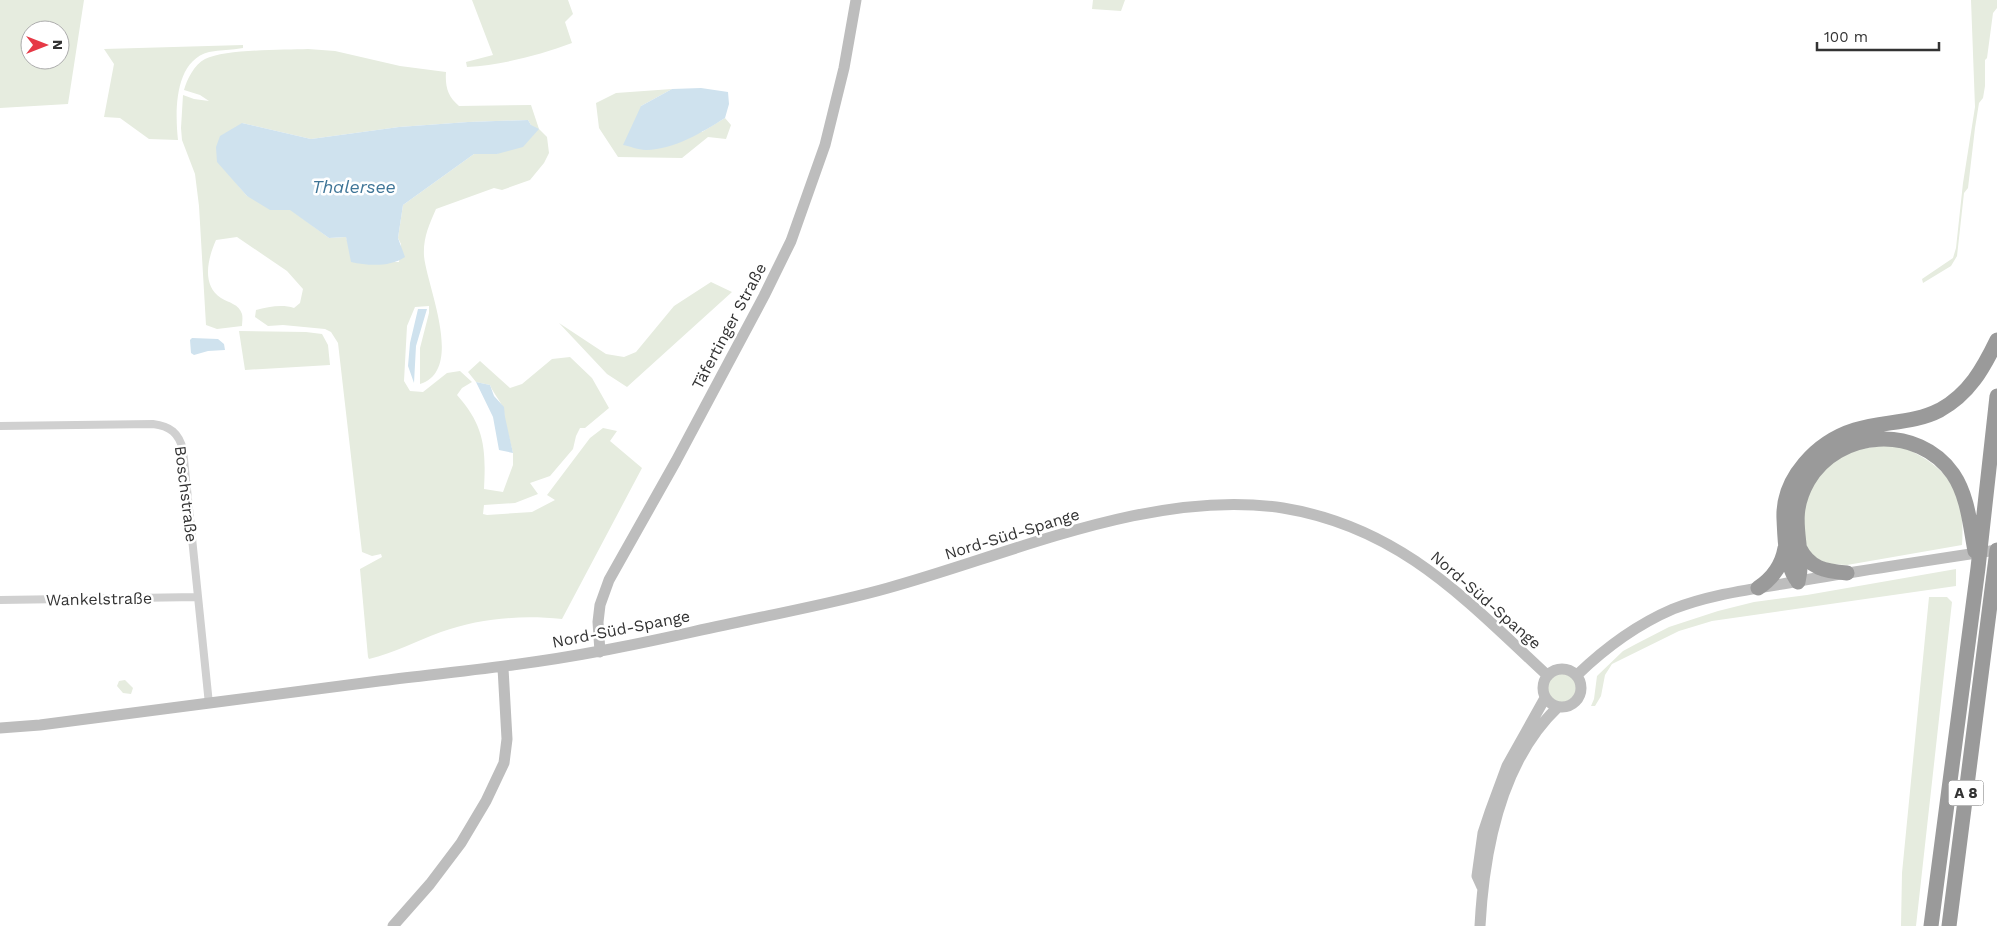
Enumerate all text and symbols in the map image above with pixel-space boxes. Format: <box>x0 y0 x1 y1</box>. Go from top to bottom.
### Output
north arrow <box>20 20 70 70</box>
scale bar <box>1817 20 1940 52</box>
text: 100 m <box>1824 28 1868 46</box>
text: N <box>50 40 66 50</box>
water label: Thalersee <box>312 176 396 197</box>
street label: Täfertinger Straße <box>688 260 770 392</box>
street label: Boschstraße <box>171 445 201 543</box>
street label: Nord-Süd-Spange <box>942 504 1082 564</box>
street label: Nord-Süd-Spange <box>1427 547 1545 653</box>
street label: Wankelstraße <box>46 589 152 609</box>
street label: Nord-Süd-Spange <box>550 606 692 652</box>
road number: A 8 <box>1948 780 1984 806</box>

